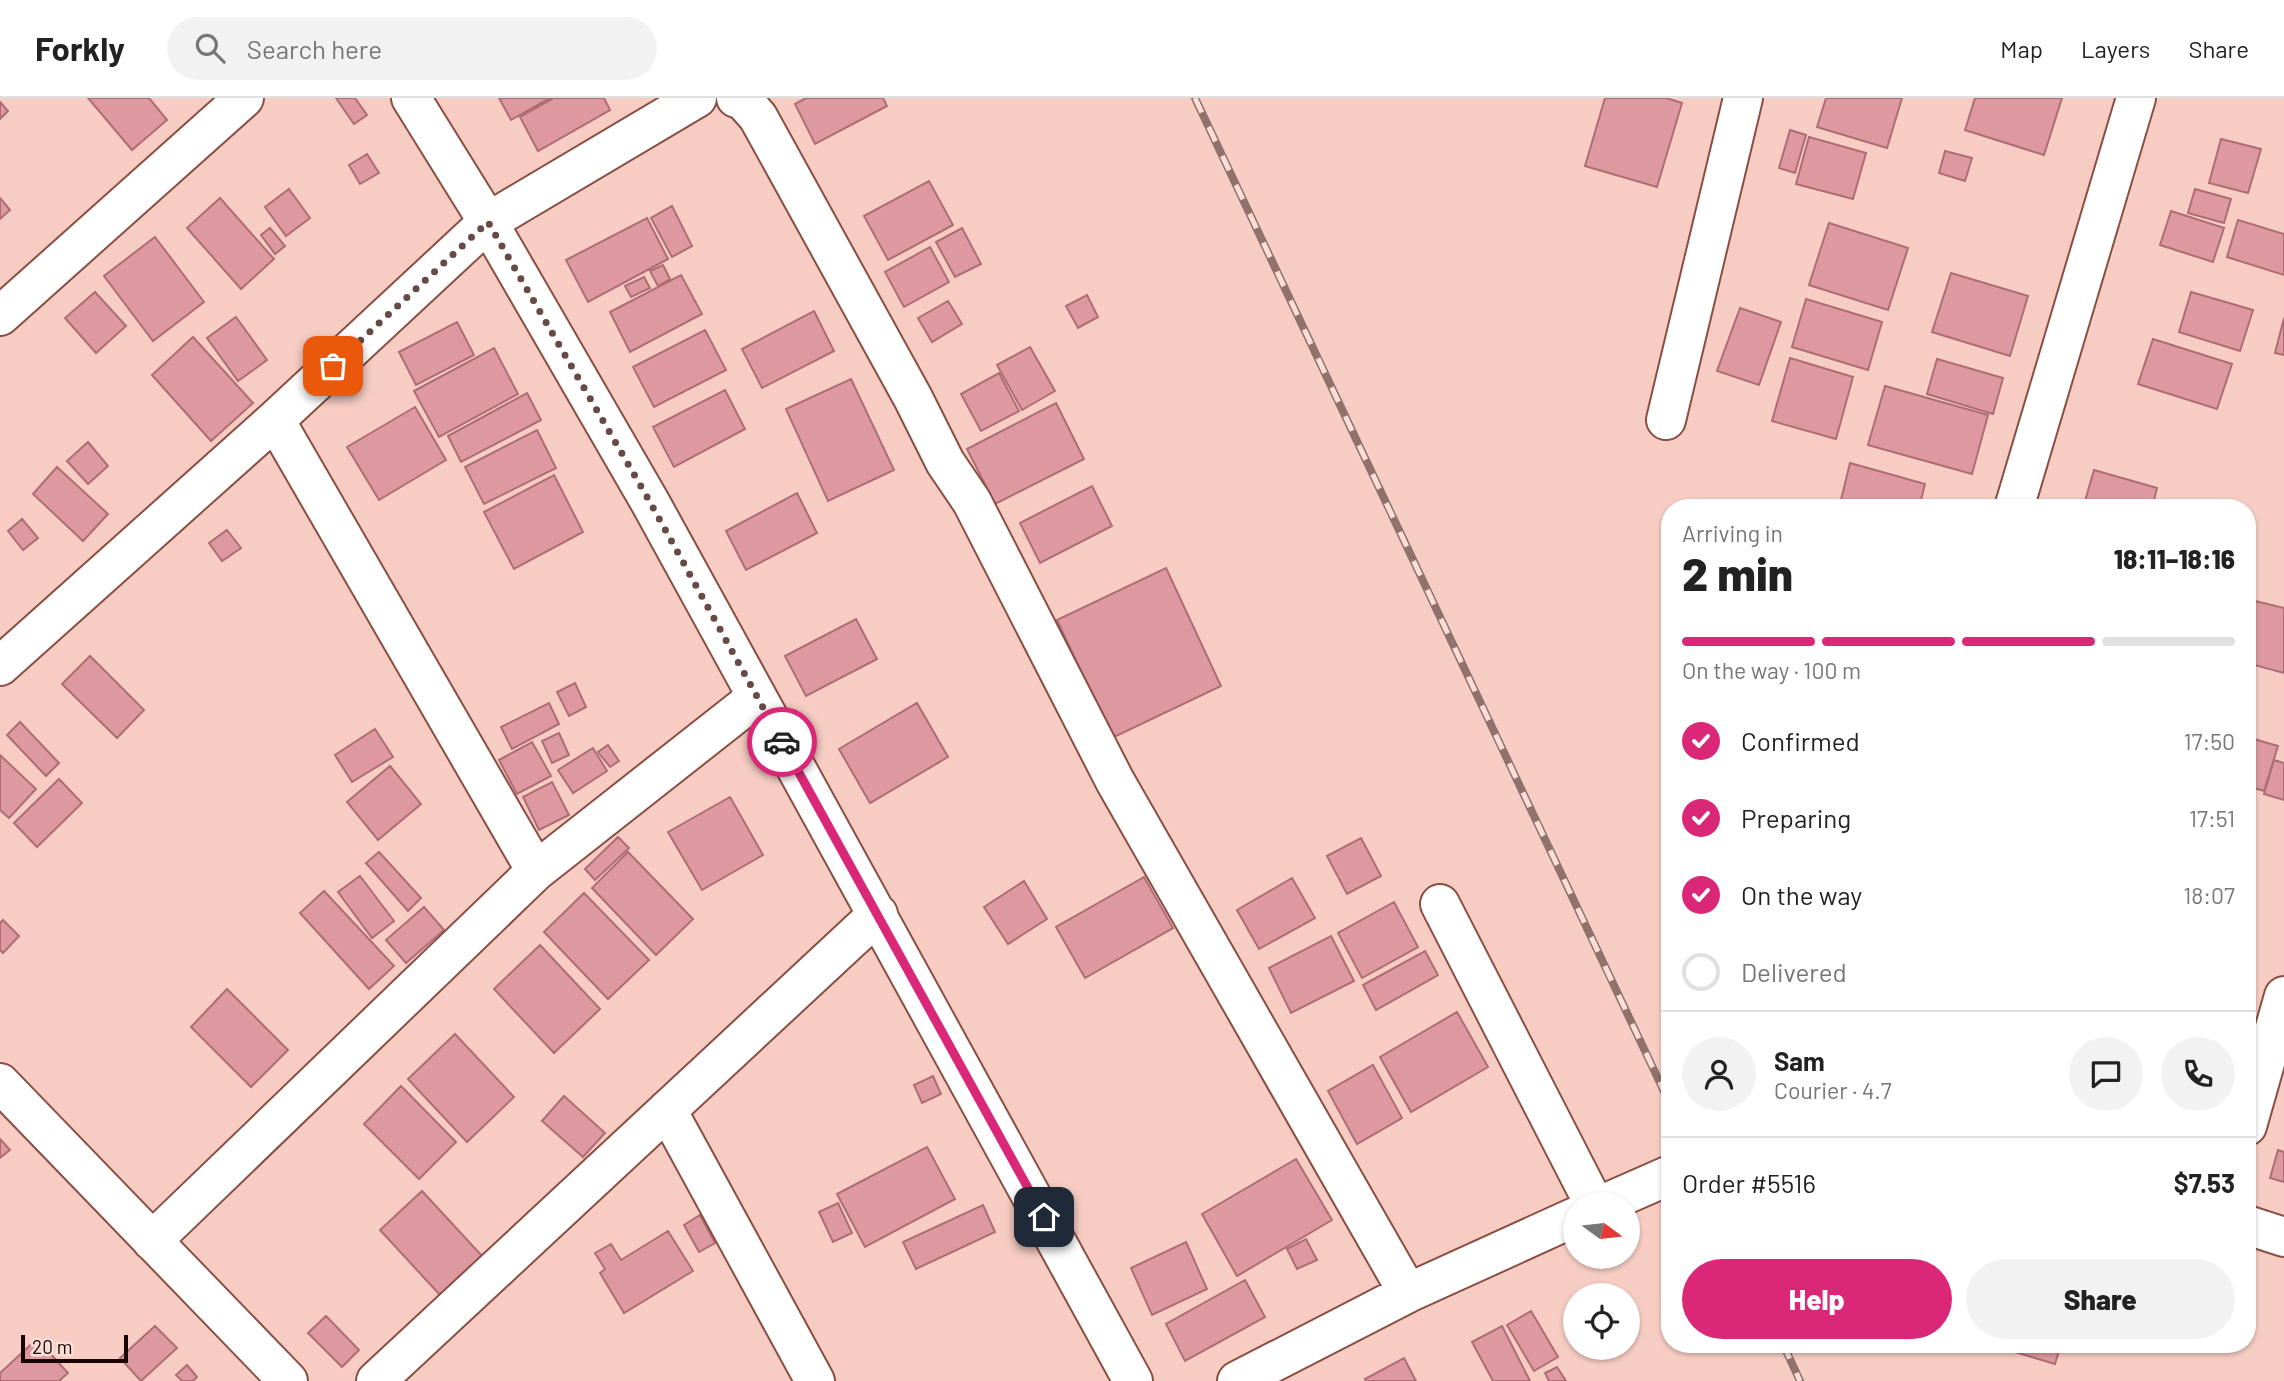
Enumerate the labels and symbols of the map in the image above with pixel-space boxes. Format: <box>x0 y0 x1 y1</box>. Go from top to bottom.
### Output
pin <box>303 336 363 396</box>
courier <box>747 707 817 777</box>
pin <box>1014 1187 1074 1247</box>
north arrow <box>1563 1192 1640 1269</box>
scale bar <box>21 1332 128 1364</box>

